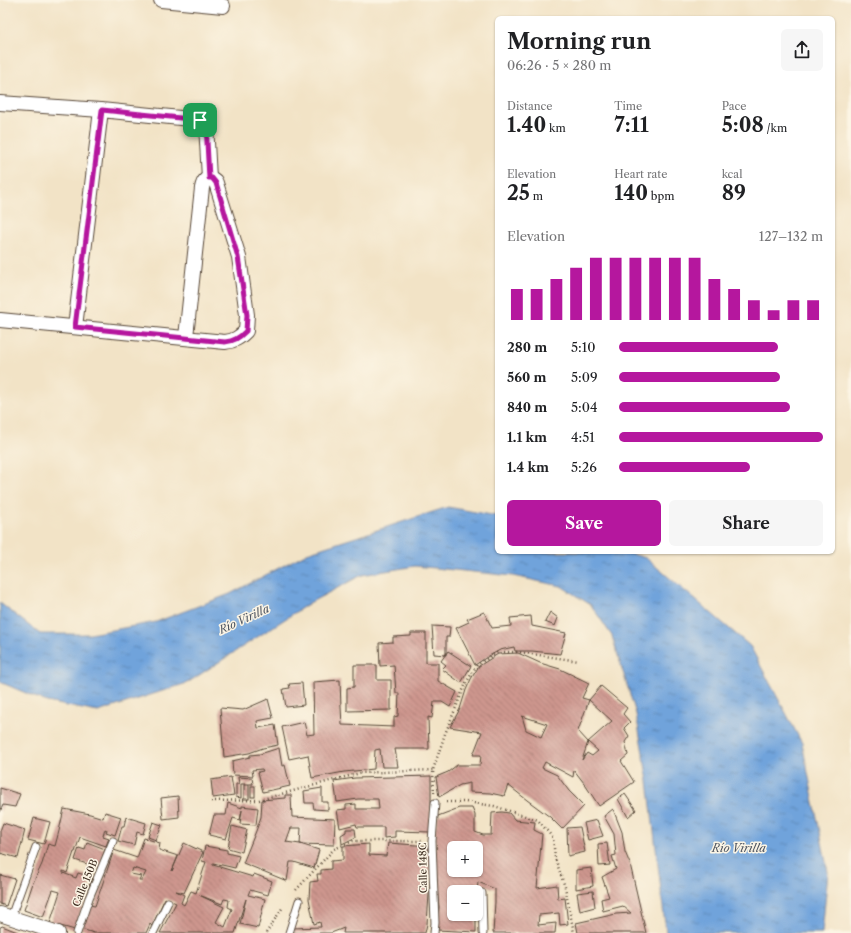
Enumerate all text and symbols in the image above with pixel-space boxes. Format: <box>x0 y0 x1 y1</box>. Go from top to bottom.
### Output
text: Morning run <box>507 28 651 55</box>
button: share <box>781 29 823 71</box>
text: 06:26 · 5 × 280 m <box>507 57 611 73</box>
text: Distance <box>507 99 553 113</box>
text: Time <box>614 99 642 113</box>
text: Pace <box>722 99 747 113</box>
pin <box>183 103 217 137</box>
icon: arrive <box>189 109 211 131</box>
text: 1.40 <box>507 113 546 137</box>
text: 7:11 <box>614 113 649 137</box>
text: 5:08 <box>722 113 764 137</box>
text: km <box>546 121 566 135</box>
text: /km <box>764 121 787 135</box>
text: Elevation <box>507 167 556 181</box>
text: Heart rate <box>614 167 667 181</box>
text: kcal <box>722 167 742 181</box>
text: 25 <box>507 181 530 205</box>
text: 140 <box>614 181 648 205</box>
text: 89 <box>722 181 746 205</box>
text: m <box>530 189 543 203</box>
text: bpm <box>648 189 675 203</box>
text: Elevation <box>507 228 565 244</box>
text: 127–132 m <box>759 228 823 244</box>
text: 280 m <box>507 339 547 355</box>
text: 5:10 <box>571 339 595 355</box>
text: 560 m <box>507 369 546 385</box>
text: 5:09 <box>571 369 598 385</box>
text: 840 m <box>507 399 547 415</box>
text: 5:04 <box>571 399 597 415</box>
text: 1.1 km <box>507 429 547 445</box>
text: 4:51 <box>571 429 595 445</box>
text: 1.4 km <box>507 459 549 475</box>
text: 5:26 <box>571 459 597 475</box>
button: Save <box>507 500 661 546</box>
button: Share <box>669 500 823 546</box>
water label: Río Virilla <box>216 601 272 637</box>
map controls <box>447 841 483 921</box>
button: + <box>447 841 483 877</box>
water label: Río Virilla <box>711 841 766 855</box>
street label: Calle 148C <box>416 842 430 894</box>
street label: Calle 150B <box>70 857 100 909</box>
button: − <box>447 885 483 921</box>

